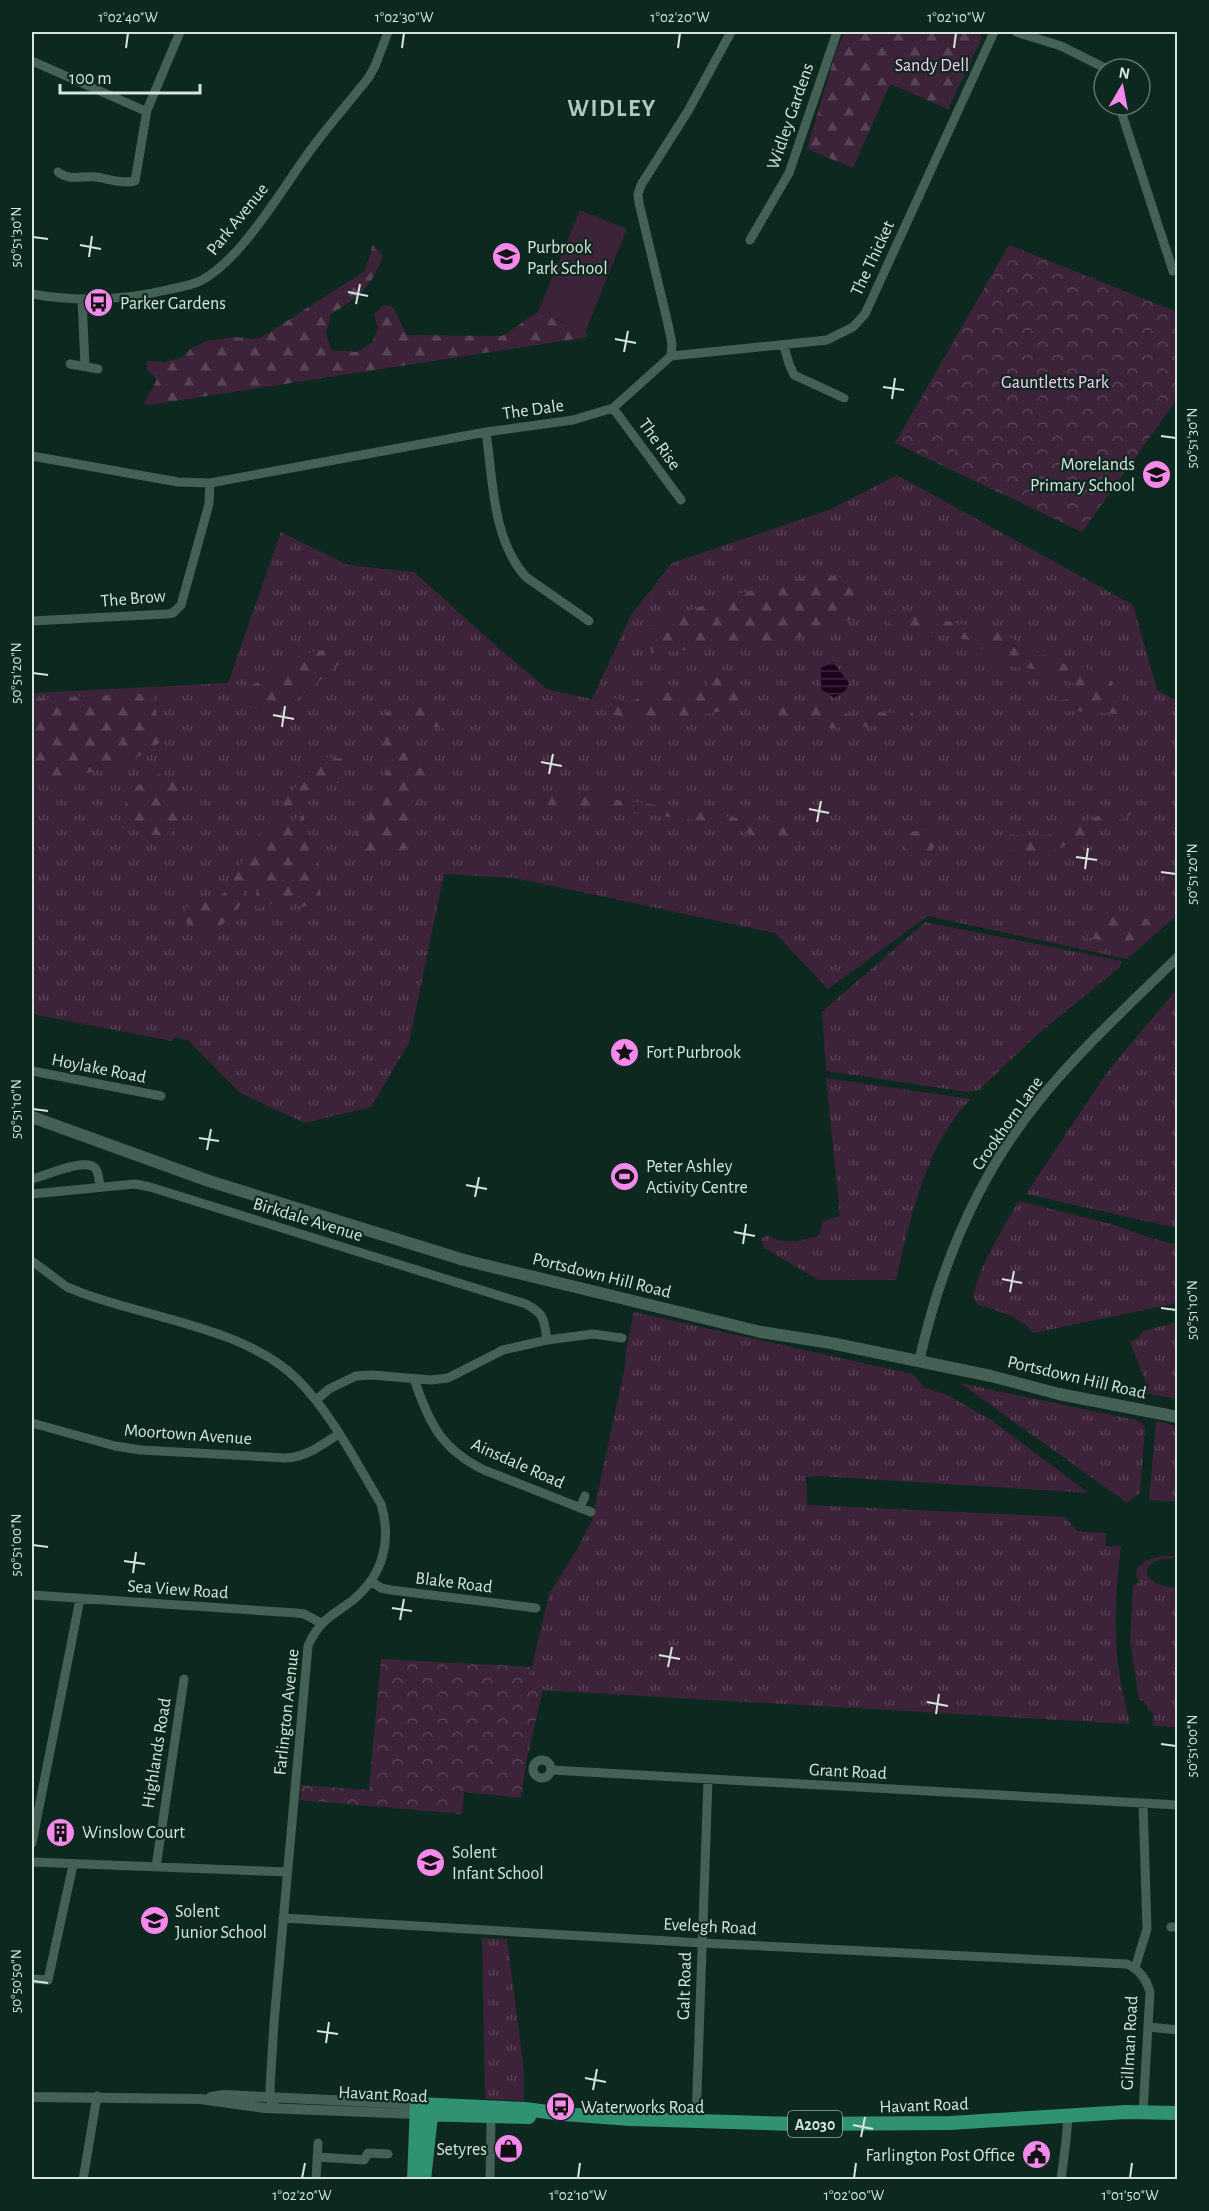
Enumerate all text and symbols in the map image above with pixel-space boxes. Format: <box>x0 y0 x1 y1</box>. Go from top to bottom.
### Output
text: 1°02'40"W <box>98 10 158 25</box>
text: 1°02'30"W <box>375 10 434 25</box>
text: 1°02'20"W <box>650 10 710 25</box>
text: 1°02'10"W <box>927 10 985 25</box>
scale bar <box>60 57 200 95</box>
park label: Sandy Dell <box>895 57 969 75</box>
north arrow <box>1092 57 1152 117</box>
street label: Widley Gardens <box>764 61 818 172</box>
text: N <box>1118 64 1131 82</box>
text: 100 m <box>69 70 112 88</box>
district label: WIDLEY <box>567 97 657 121</box>
street label: Park Avenue <box>204 180 272 259</box>
text: 50°51'30"N <box>9 206 24 268</box>
street label: The Thicket <box>848 218 898 299</box>
place label: Purbrook Park School <box>527 239 608 278</box>
school or university icon: Purbrook Park School <box>490 241 522 273</box>
bus stop icon: Parker Gardens <box>83 287 115 319</box>
place label: Parker Gardens <box>120 295 226 313</box>
park label: Gauntletts Park <box>1001 374 1110 392</box>
street label: The Dale <box>501 397 565 423</box>
text: 50°51'30"N <box>1185 407 1200 469</box>
street label: The Rise <box>635 416 684 474</box>
place label: Morelands Primary School <box>1030 456 1135 495</box>
school or university icon: Morelands Primary School <box>1140 458 1172 490</box>
street label: The Brow <box>100 587 166 611</box>
text: 50°51'20"N <box>9 642 24 704</box>
text: 50°51'20"N <box>1185 843 1200 905</box>
place icon: Fort Purbrook <box>609 1036 641 1068</box>
place label: Fort Purbrook <box>646 1044 742 1062</box>
street label: Hoylake Road <box>50 1051 148 1087</box>
street label: Crookhorn Lane <box>969 1073 1047 1174</box>
text: 50°51'10"N <box>9 1079 24 1139</box>
place label: Peter Ashley Activity Centre <box>646 1158 748 1197</box>
sports icon: Peter Ashley Activity Centre <box>609 1160 641 1192</box>
street label: Birkdale Avenue <box>251 1195 365 1245</box>
street label: Portsdown Hill Road <box>531 1250 673 1302</box>
text: 50°51'10"N <box>1185 1280 1200 1340</box>
street label: Portsdown Hill Road <box>1006 1353 1148 1403</box>
street label: Moortown Avenue <box>123 1422 252 1448</box>
street label: Ainsdale Road <box>468 1435 567 1492</box>
text: 50°51'00"N <box>9 1514 24 1576</box>
street label: Blake Road <box>414 1569 493 1597</box>
street label: Sea View Road <box>127 1577 229 1603</box>
street label: Farlington Avenue <box>271 1648 303 1776</box>
street label: Highlands Road <box>139 1697 175 1810</box>
text: 50°51'00"N <box>1185 1715 1200 1777</box>
street label: Grant Road <box>809 1761 887 1783</box>
building icon: Winslow Court <box>45 1816 77 1848</box>
place label: Winslow Court <box>82 1824 185 1842</box>
place label: Solent Infant School <box>452 1844 544 1883</box>
school or university icon: Solent Infant School <box>415 1846 447 1878</box>
place label: Solent Junior School <box>175 1903 267 1942</box>
school or university icon: Solent Junior School <box>138 1905 170 1937</box>
street label: Evelegh Road <box>663 1916 757 1938</box>
text: 50°50'50"N <box>9 1949 24 2013</box>
street label: Galt Road <box>675 1952 695 2020</box>
street label: Gillman Road <box>1119 1995 1141 2091</box>
street label: Havant Road <box>338 2084 428 2106</box>
bus stop icon: Waterworks Road <box>544 2091 576 2123</box>
street label: Havant Road <box>879 2095 969 2117</box>
place label: Waterworks Road <box>581 2099 704 2117</box>
road number: A2030 <box>788 2111 842 2137</box>
shop icon: Setyres <box>492 2133 524 2165</box>
public building icon: Farlington Post Office <box>1020 2139 1052 2171</box>
place label: Setyres <box>436 2141 487 2159</box>
place label: Farlington Post Office <box>866 2147 1015 2165</box>
text: 1°02'20"W <box>272 2188 332 2203</box>
text: 1°02'10"W <box>549 2188 607 2203</box>
text: 1°02'00"W <box>824 2188 885 2203</box>
text: 1°01'50"W <box>1101 2188 1159 2203</box>

